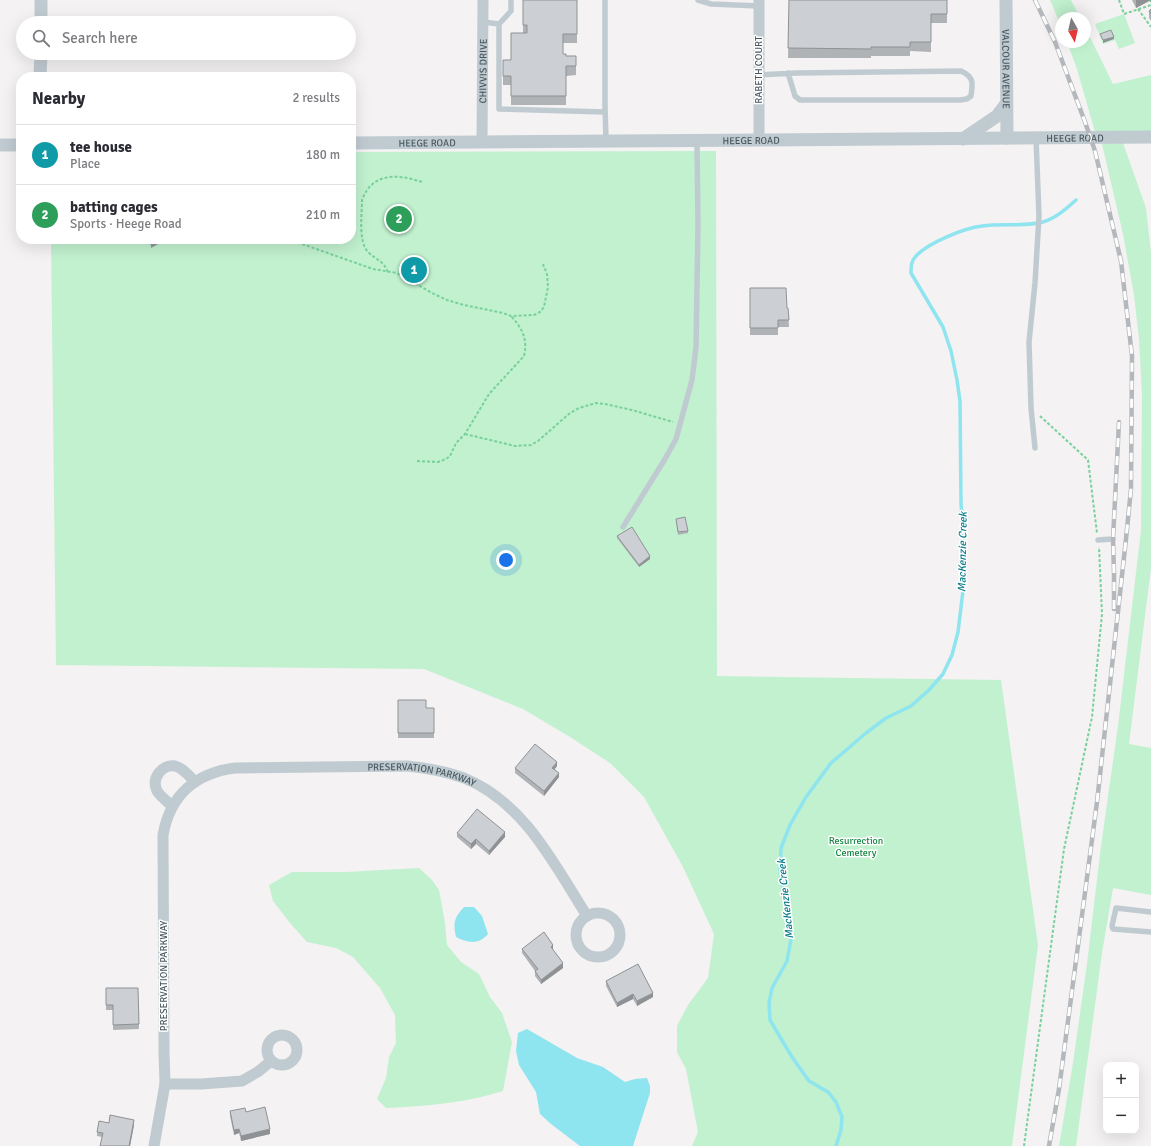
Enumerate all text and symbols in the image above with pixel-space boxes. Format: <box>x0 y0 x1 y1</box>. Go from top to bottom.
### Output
north arrow <box>1055 12 1091 48</box>
search box <box>16 16 356 60</box>
icon: search <box>30 27 52 49</box>
text: Search here <box>62 29 138 47</box>
street label: VALCOUR AVENUE <box>999 29 1012 109</box>
street label: RABETH COURT <box>753 36 765 104</box>
street label: CHIVVIS DRIVE <box>477 38 490 103</box>
text: Nearby <box>32 88 85 109</box>
text: 2 results <box>292 90 340 106</box>
street label: HEEGE ROAD <box>1046 132 1104 145</box>
street label: HEEGE ROAD <box>722 135 780 147</box>
street label: HEEGE ROAD <box>398 137 456 150</box>
text: tee house <box>70 138 132 156</box>
text: 1 <box>41 147 49 163</box>
text: 180 m <box>306 147 340 163</box>
text: Place <box>70 156 100 172</box>
text: batting cages <box>70 198 158 216</box>
pin: 2 <box>386 204 412 234</box>
text: 2 <box>41 207 49 223</box>
text: 210 m <box>306 207 340 223</box>
text: Sports · Heege Road <box>70 216 182 232</box>
pin: 1 <box>401 255 427 285</box>
water label: MacKenzie Creek <box>955 510 970 592</box>
your location <box>496 550 516 570</box>
street label: PRESERVATION PARKWAY <box>367 761 478 790</box>
park label: Resurrection Cemetery <box>829 835 883 859</box>
water label: MacKenzie Creek <box>775 857 796 940</box>
street label: PRESERVATION PARKWAY <box>158 921 170 1031</box>
map controls <box>1103 1062 1139 1134</box>
button: + <box>1103 1062 1139 1098</box>
button: − <box>1103 1098 1139 1134</box>

